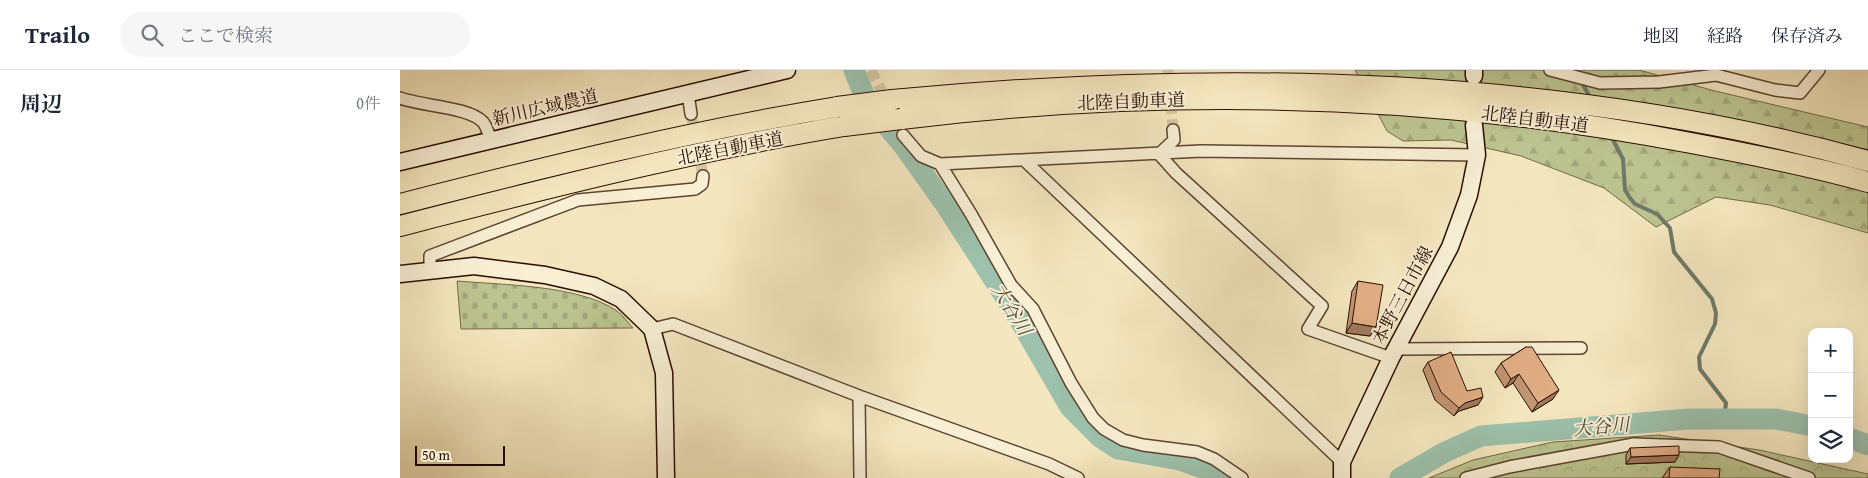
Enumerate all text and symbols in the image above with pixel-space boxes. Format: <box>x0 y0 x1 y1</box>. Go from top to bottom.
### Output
search box <box>120 12 470 57</box>
text: Trailo <box>25 17 90 52</box>
icon: search <box>138 21 166 49</box>
text: ここで検索 <box>178 21 273 49</box>
text: 地図 <box>1643 22 1679 49</box>
text: 経路 <box>1707 22 1743 49</box>
text: 保存済み <box>1771 22 1843 49</box>
street label: 新川広域農道 <box>489 82 601 132</box>
street label: 北陸自動車道 <box>1077 86 1185 116</box>
text: 周辺 <box>20 88 62 119</box>
text: 0件 <box>356 91 380 115</box>
street label: 北陸自動車道 <box>1480 99 1590 139</box>
street label: 北陸自動車道 <box>674 124 786 172</box>
street label: 本野三日市線 <box>1365 241 1439 349</box>
water label: 大谷川 <box>985 277 1040 342</box>
map controls <box>1808 328 1853 463</box>
button: + <box>1808 328 1853 373</box>
button: − <box>1808 373 1853 418</box>
water label: 大谷川 <box>1571 409 1633 442</box>
button: layers <box>1808 418 1853 463</box>
scale bar <box>415 443 505 466</box>
text: 50 m <box>422 445 450 465</box>

